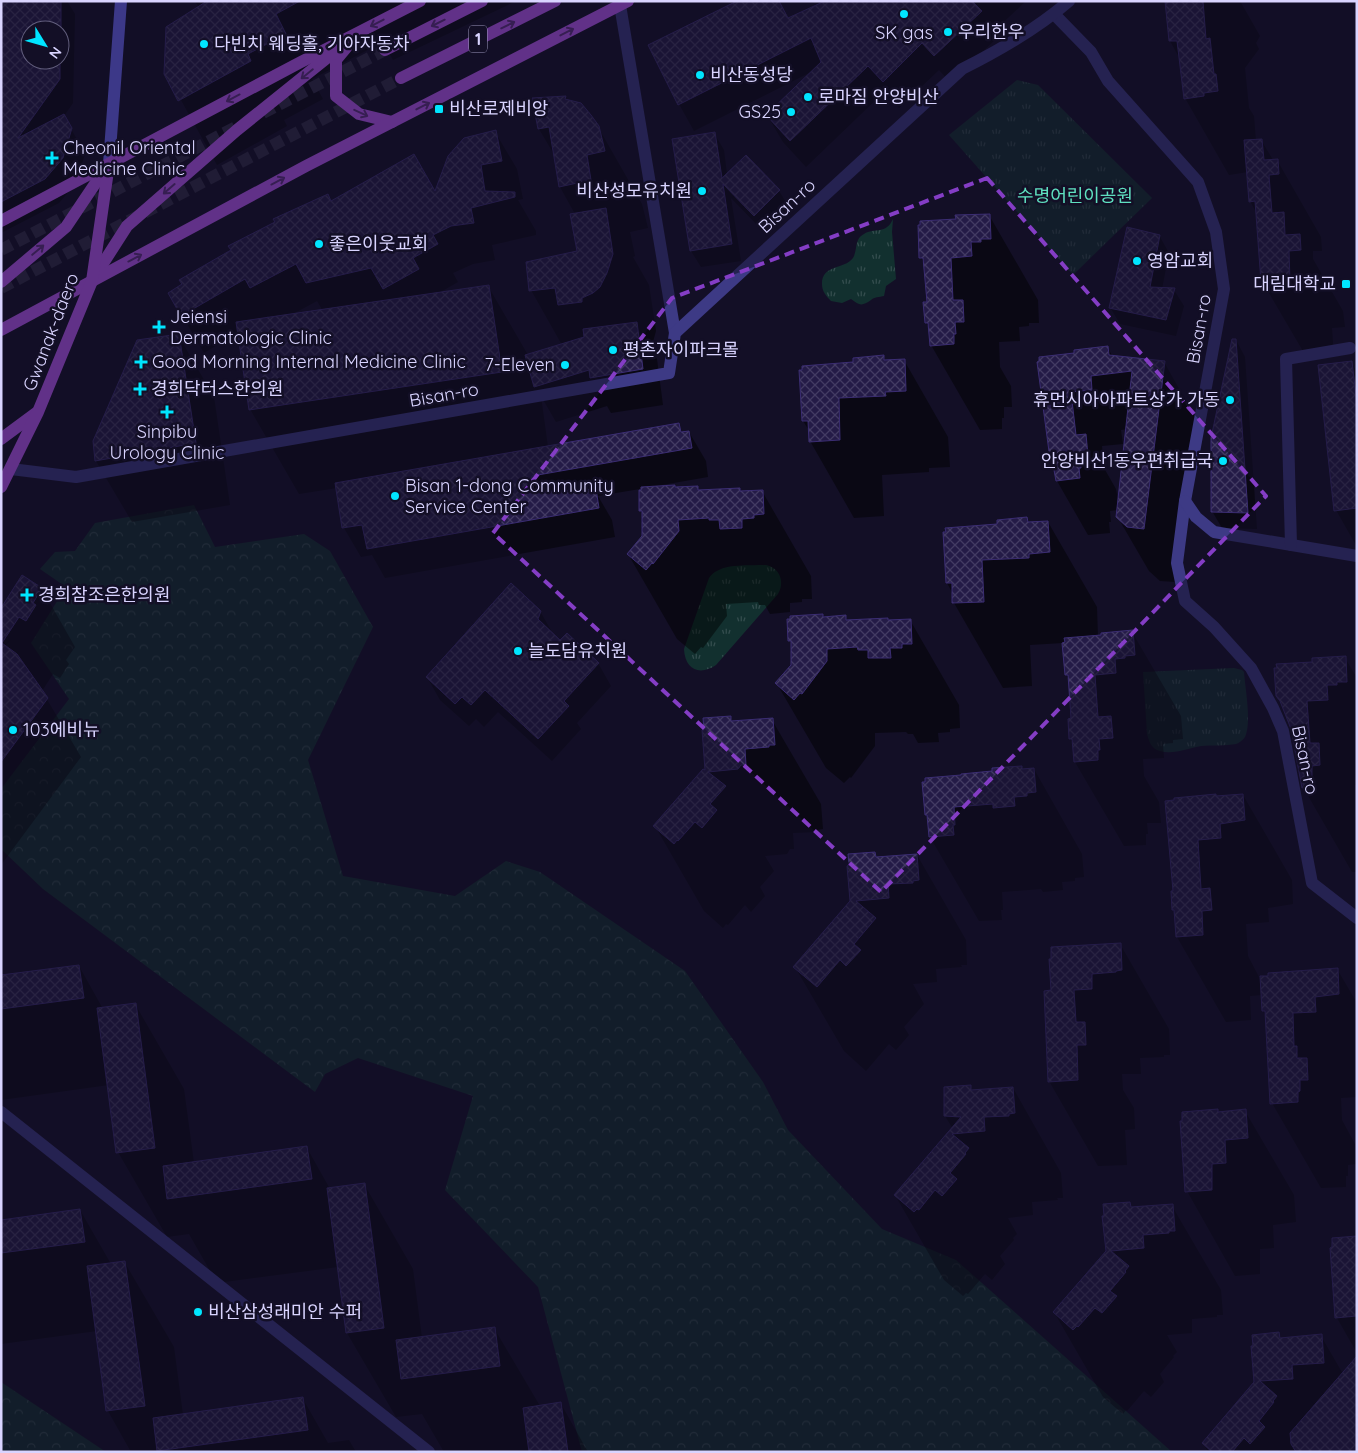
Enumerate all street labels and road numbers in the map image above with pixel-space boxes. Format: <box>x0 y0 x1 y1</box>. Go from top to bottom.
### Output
road number: 1 <box>469 26 487 52</box>
street label: Bisan-ro <box>753 173 820 238</box>
street label: Gwanak-daero <box>18 270 84 394</box>
street label: Bisan-ro <box>1181 292 1216 365</box>
street label: Bisan-ro <box>407 377 480 412</box>
street label: Bisan-ro <box>1287 723 1324 796</box>

